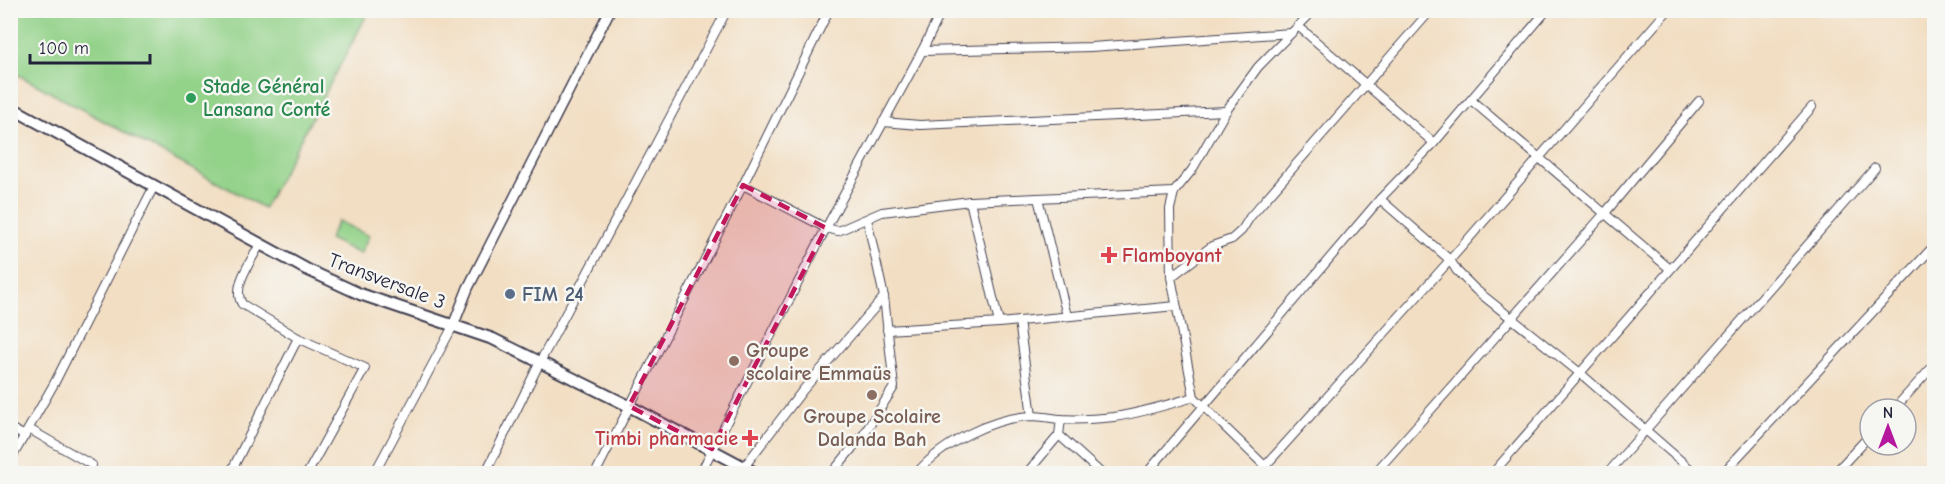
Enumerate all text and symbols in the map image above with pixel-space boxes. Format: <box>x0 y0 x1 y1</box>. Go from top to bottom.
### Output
scale bar <box>30 27 150 65</box>
text: 100 m <box>39 38 89 59</box>
place label: Stade Général Lansana Conté <box>203 75 330 121</box>
marker: Stade Général Lansana Conté <box>184 91 198 105</box>
place label: Flamboyant <box>1122 244 1222 267</box>
marker: Flamboyant <box>1100 246 1118 264</box>
street label: Transversale 3 <box>325 248 449 314</box>
place label: FIM 24 <box>522 283 584 306</box>
marker: FIM 24 <box>503 287 517 301</box>
place label: Groupe scolaire Emmaüs <box>746 339 891 385</box>
marker: Groupe scolaire Emmaüs <box>727 354 741 368</box>
marker: Groupe Scolaire Dalanda Bah <box>865 388 879 402</box>
north arrow <box>1858 397 1918 457</box>
text: N <box>1883 404 1893 422</box>
place label: Groupe Scolaire Dalanda Bah <box>803 405 941 451</box>
place label: Timbi pharmacie <box>595 427 738 450</box>
marker: Timbi pharmacie <box>743 431 757 445</box>

